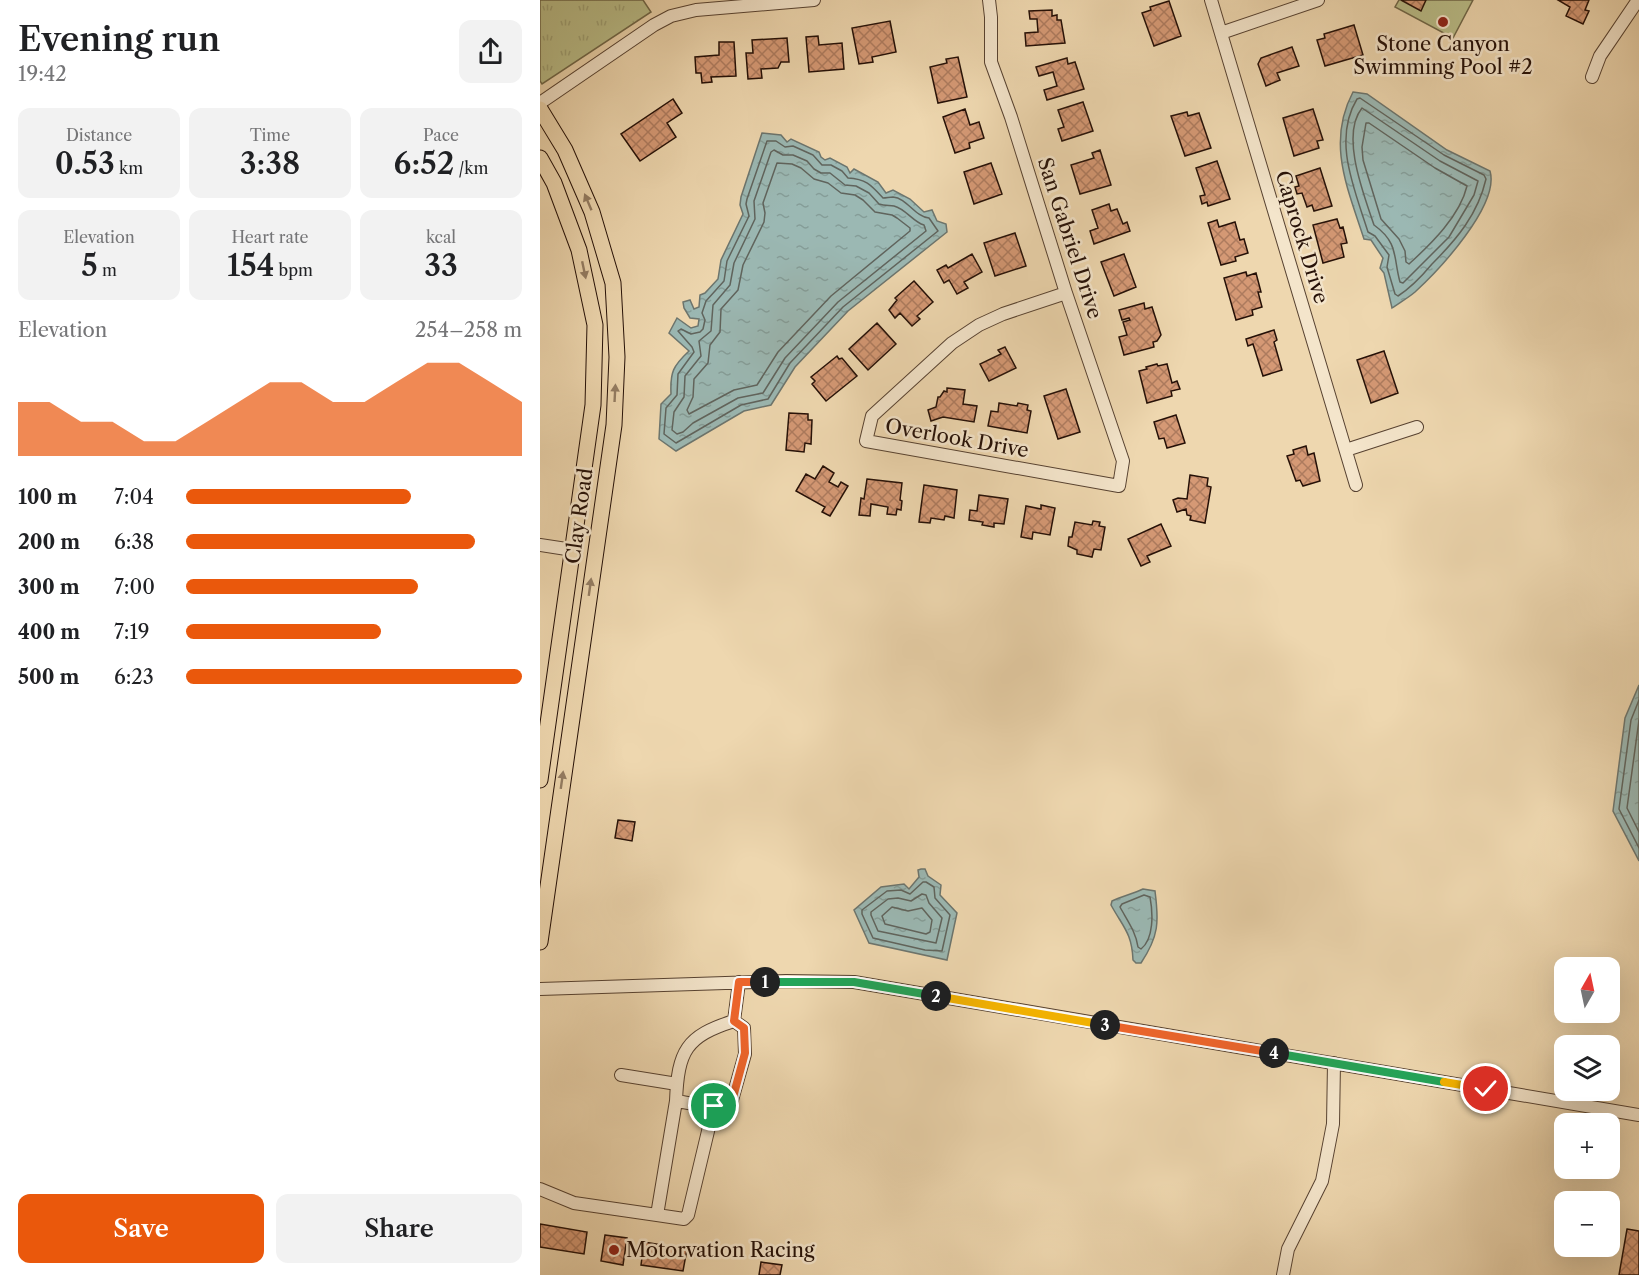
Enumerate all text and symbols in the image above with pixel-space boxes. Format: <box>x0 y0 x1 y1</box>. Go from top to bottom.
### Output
marker: Stone Canyon Swimming Pool #2 <box>1436 15 1450 29</box>
text: Evening run <box>18 19 220 60</box>
button: share <box>459 20 522 83</box>
place label: Stone Canyon Swimming Pool #2 <box>1353 32 1533 79</box>
text: 19:42 <box>18 62 67 86</box>
text: Distance <box>66 125 132 145</box>
text: Time <box>250 125 290 145</box>
text: Pace <box>423 125 459 145</box>
text: 0.53 <box>55 145 115 182</box>
text: 3:38 <box>240 145 300 182</box>
text: 6:52 <box>394 145 454 182</box>
street label: San Gabriel Drive <box>1033 154 1107 322</box>
text: km <box>115 158 143 178</box>
text: /km <box>454 158 488 178</box>
street label: Caprock Drive <box>1270 168 1334 306</box>
one-way arrow <box>583 193 593 211</box>
text: Elevation <box>63 227 135 247</box>
text: Heart rate <box>231 227 309 247</box>
text: kcal <box>426 227 456 247</box>
text: 5 <box>81 247 98 284</box>
text: 154 <box>227 247 274 284</box>
text: 33 <box>424 247 458 284</box>
text: m <box>98 260 117 280</box>
text: bpm <box>274 260 313 280</box>
one-way arrow <box>579 261 589 280</box>
text: Elevation <box>18 318 107 342</box>
text: 254–258 m <box>415 318 522 342</box>
one-way arrow <box>611 384 620 403</box>
street label: Overlook Drive <box>883 414 1031 462</box>
street label: Clay Road <box>560 466 598 566</box>
text: 100 m <box>18 485 77 509</box>
text: 7:04 <box>114 485 154 509</box>
text: 200 m <box>18 530 80 554</box>
text: 6:38 <box>114 530 154 554</box>
text: 300 m <box>18 575 80 599</box>
text: 7:00 <box>114 575 155 599</box>
one-way arrow <box>586 577 595 596</box>
text: 400 m <box>18 620 80 644</box>
text: 7:19 <box>114 620 150 644</box>
text: 500 m <box>18 665 79 689</box>
text: 6:23 <box>114 665 154 689</box>
one-way arrow <box>558 770 567 789</box>
north arrow <box>1554 957 1620 1023</box>
map controls <box>1554 957 1620 1257</box>
pin: 1 <box>750 967 780 997</box>
text: 1 <box>761 972 769 992</box>
pin: 2 <box>921 981 951 1011</box>
text: 2 <box>931 986 941 1006</box>
pin: 3 <box>1090 1010 1120 1040</box>
text: 3 <box>1100 1015 1110 1035</box>
button: layers <box>1554 1035 1620 1101</box>
pin: 4 <box>1259 1038 1289 1068</box>
text: 4 <box>1269 1043 1279 1063</box>
pin <box>1460 1063 1511 1114</box>
icon: check <box>1469 1072 1502 1105</box>
pin <box>688 1080 739 1131</box>
icon: arrive <box>697 1089 730 1122</box>
button: + <box>1554 1113 1620 1179</box>
button: − <box>1554 1191 1620 1257</box>
button: Save <box>18 1194 264 1263</box>
button: Share <box>276 1194 522 1263</box>
place label: Motorvation Racing <box>626 1238 815 1262</box>
marker: Motorvation Racing <box>607 1243 621 1257</box>

